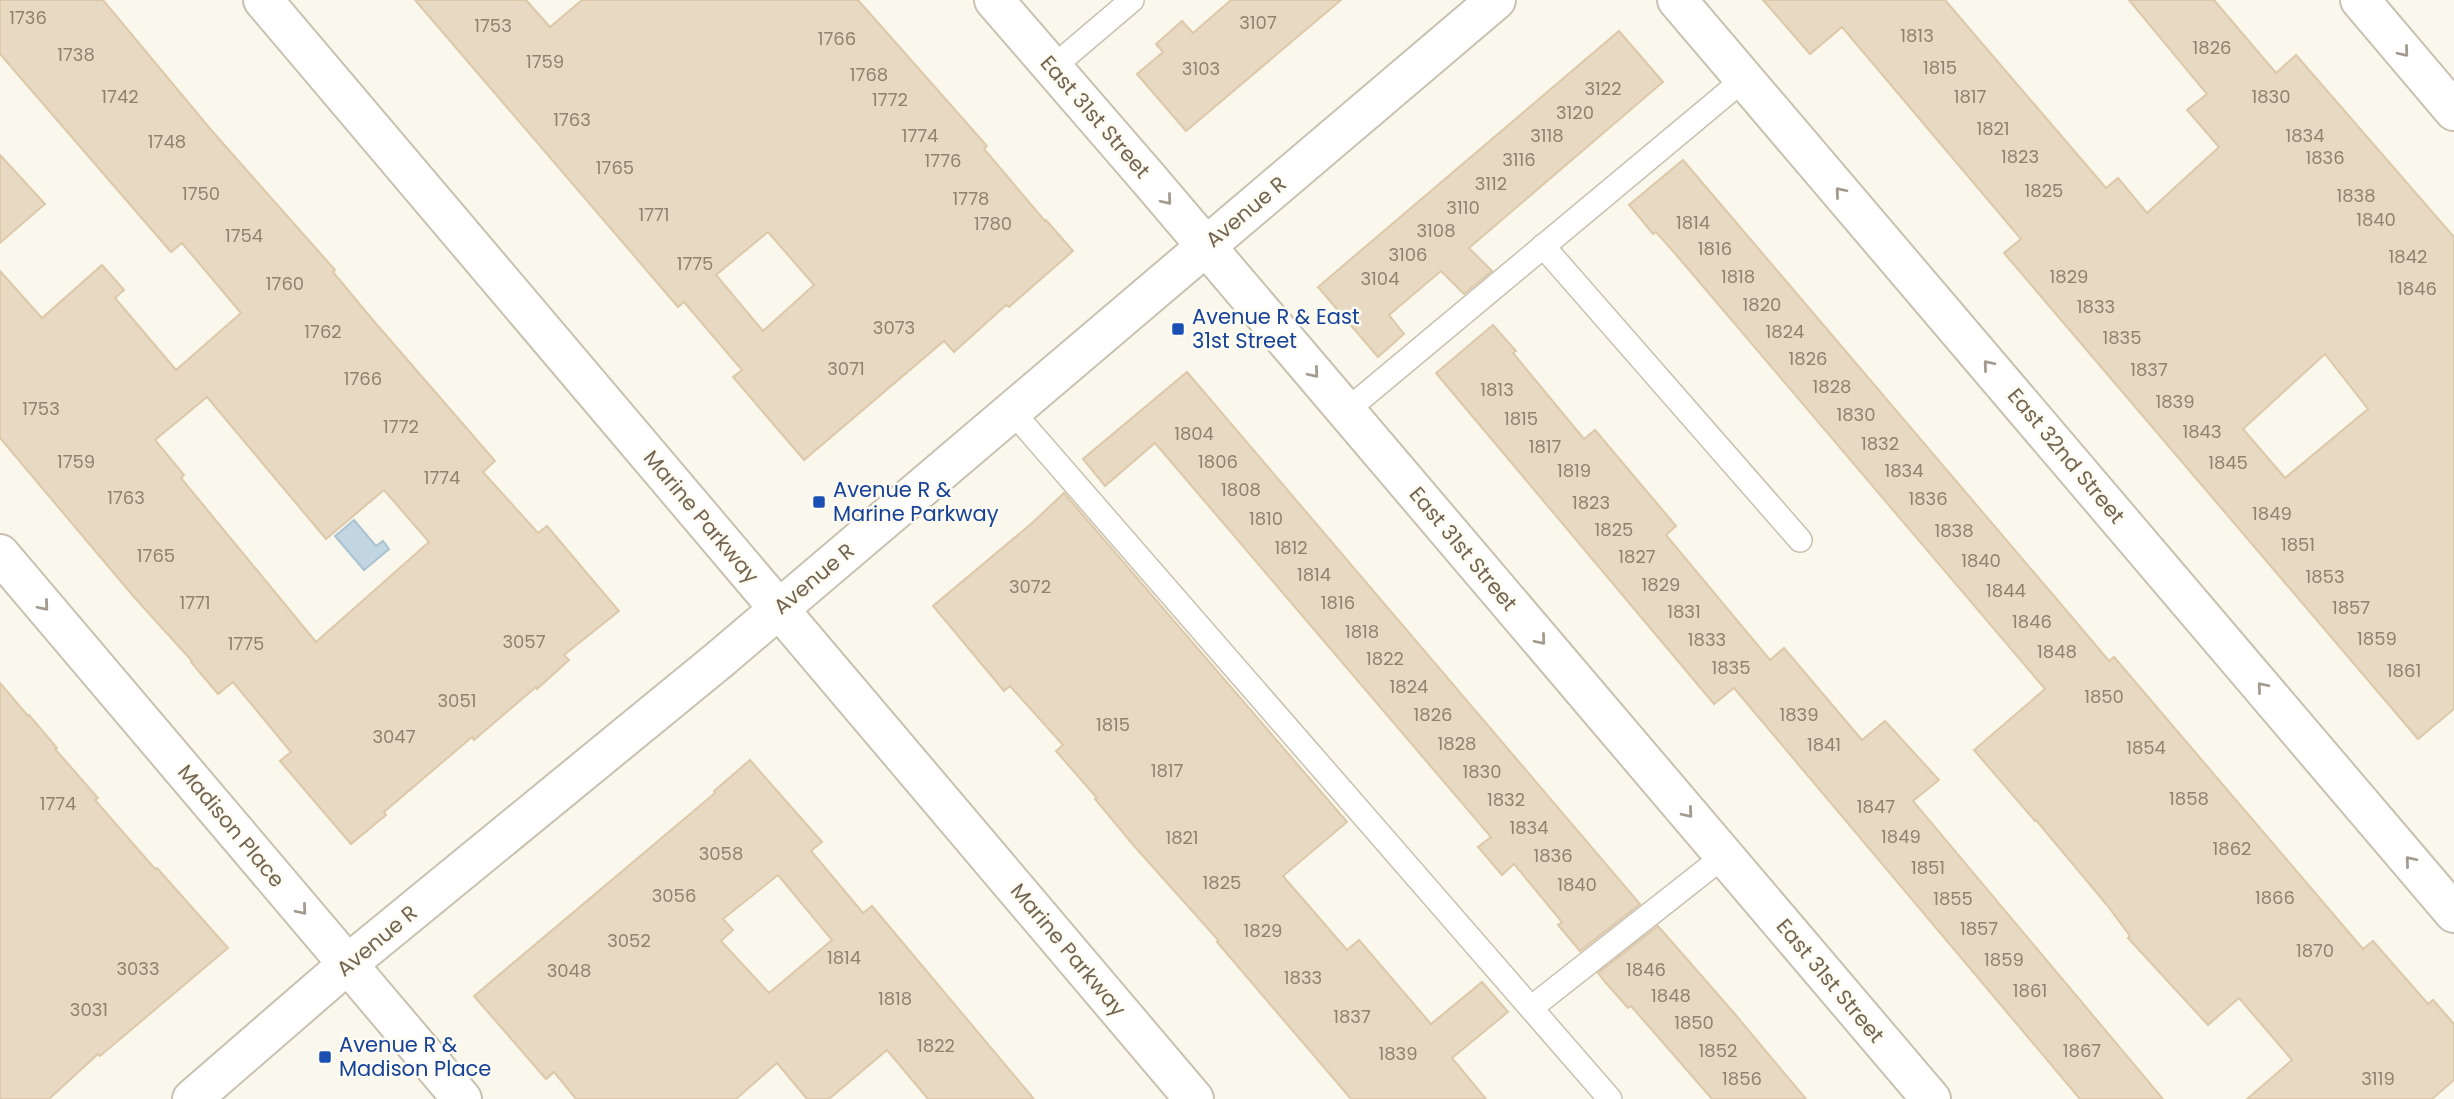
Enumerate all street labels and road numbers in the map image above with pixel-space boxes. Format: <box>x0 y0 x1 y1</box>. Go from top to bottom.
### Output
street label: East 31st Street <box>1034 49 1157 184</box>
street label: Avenue R <box>1199 169 1292 254</box>
street label: East 32nd Street <box>2001 382 2132 529</box>
street label: Marine Parkway <box>637 444 766 590</box>
street label: East 31st Street <box>1403 480 1524 617</box>
street label: Avenue R <box>767 536 860 621</box>
street label: Madison Place <box>171 758 291 893</box>
street label: Marine Parkway <box>1004 877 1133 1023</box>
street label: Avenue R <box>330 898 423 983</box>
street label: East 31st Street <box>1770 912 1891 1049</box>

